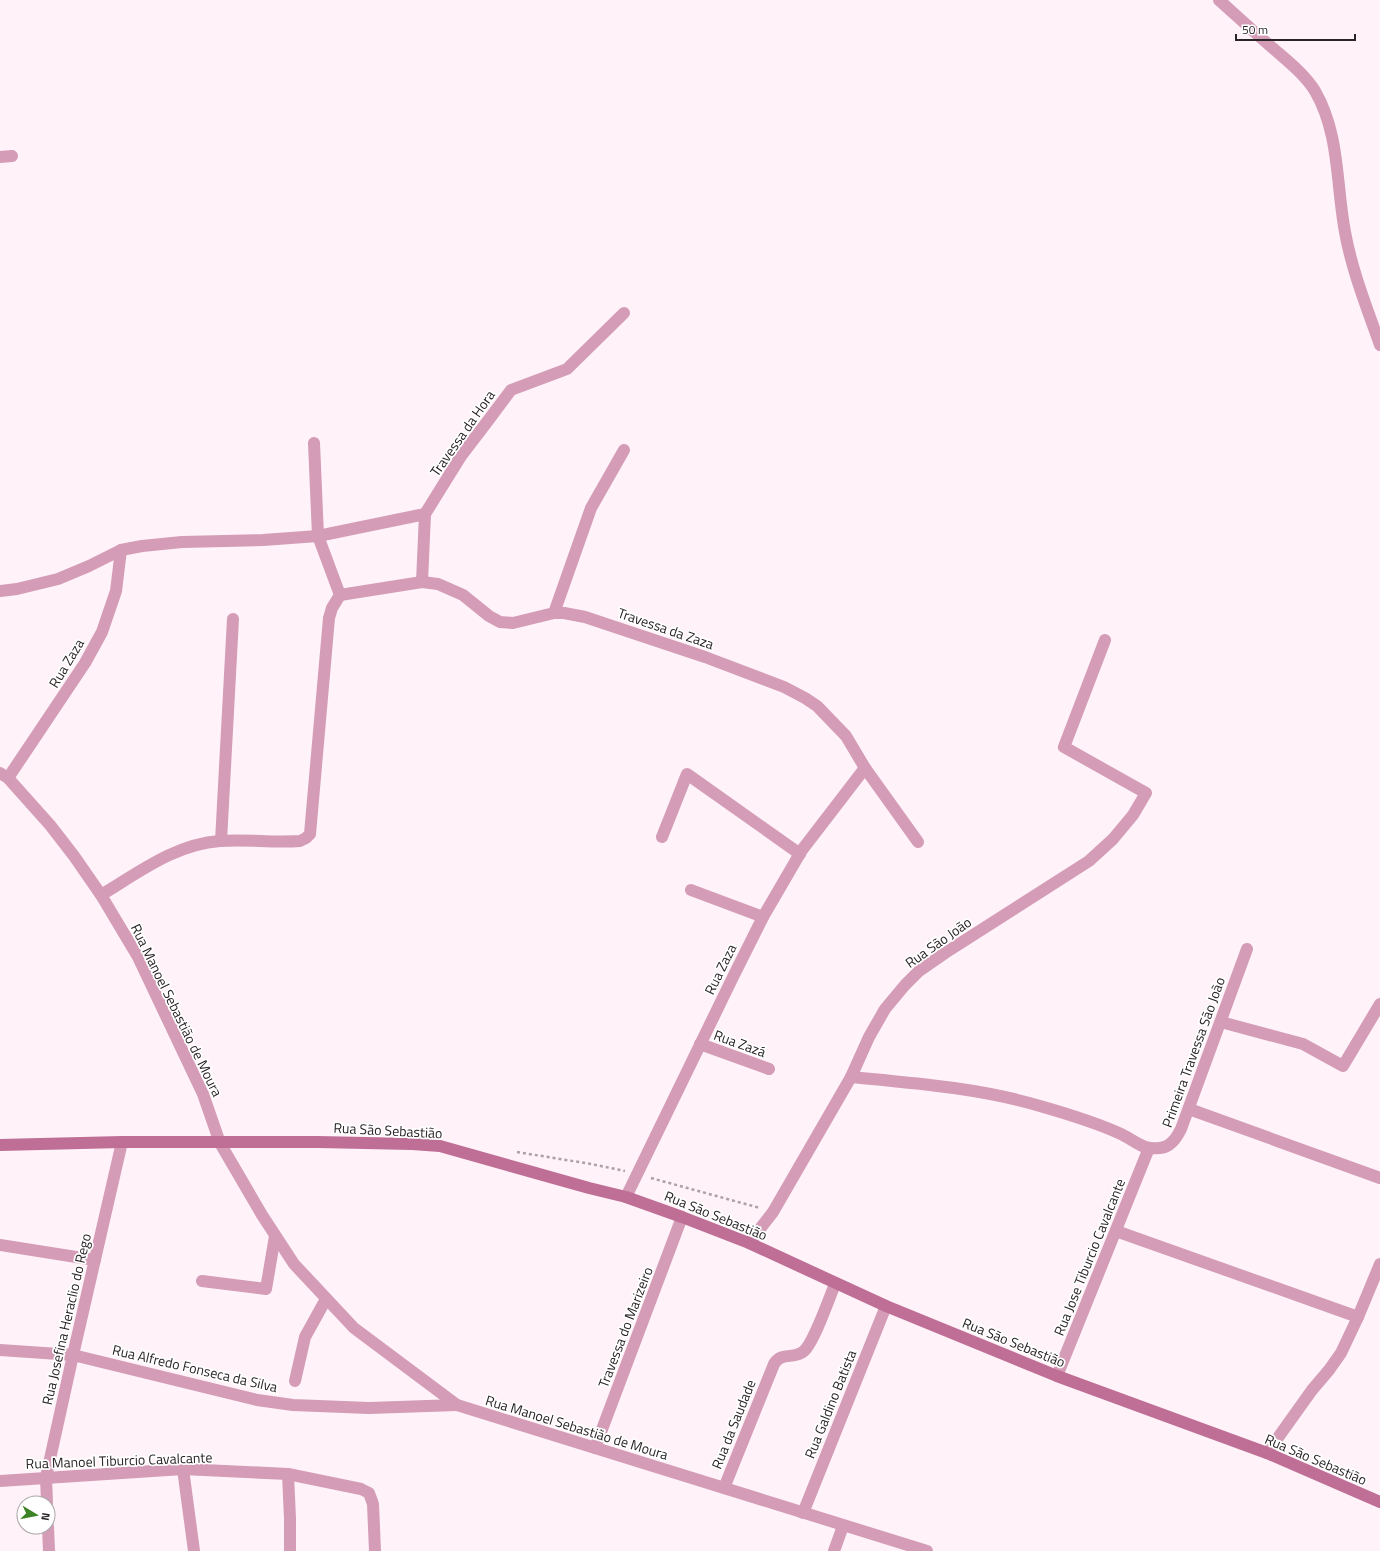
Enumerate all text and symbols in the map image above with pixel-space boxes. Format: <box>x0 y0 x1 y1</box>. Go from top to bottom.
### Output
scale bar <box>1236 16 1355 42</box>
text: 50 m <box>1242 20 1268 39</box>
street label: Travessa da Hora <box>424 386 500 480</box>
street label: Travessa da Zaza <box>615 602 717 654</box>
street label: Rua Zaza <box>43 634 89 692</box>
street label: Rua São João <box>900 911 976 973</box>
street label: Rua Manoel Sebastião de Moura <box>126 920 228 1100</box>
street label: Rua Zaza <box>699 940 741 998</box>
street label: Primeira Travessa São João <box>1156 974 1230 1130</box>
street label: Rua Zazá <box>711 1024 769 1062</box>
street label: Rua São Sebastião <box>333 1117 443 1143</box>
street label: Rua Jose Tiburcio Cavalcante <box>1048 1175 1130 1339</box>
street label: Rua São Sebastião <box>661 1185 771 1245</box>
street label: Rua Josefina Heraclio do Rego <box>36 1231 96 1407</box>
street label: Travessa do Marizeiro <box>592 1264 658 1390</box>
street label: Rua São Sebastião <box>959 1312 1069 1372</box>
street label: Rua Alfredo Fonseca da Silva <box>110 1339 280 1397</box>
street label: Rua Galdino Batista <box>799 1347 861 1461</box>
street label: Rua da Saudade <box>706 1376 760 1472</box>
street label: Rua Manoel Sebastião de Moura <box>483 1389 671 1465</box>
street label: Rua São Sebastião <box>1262 1428 1370 1490</box>
street label: Rua Manoel Tiburcio Cavalcante <box>25 1446 213 1474</box>
north arrow <box>16 1495 56 1535</box>
text: N <box>37 1512 54 1522</box>

